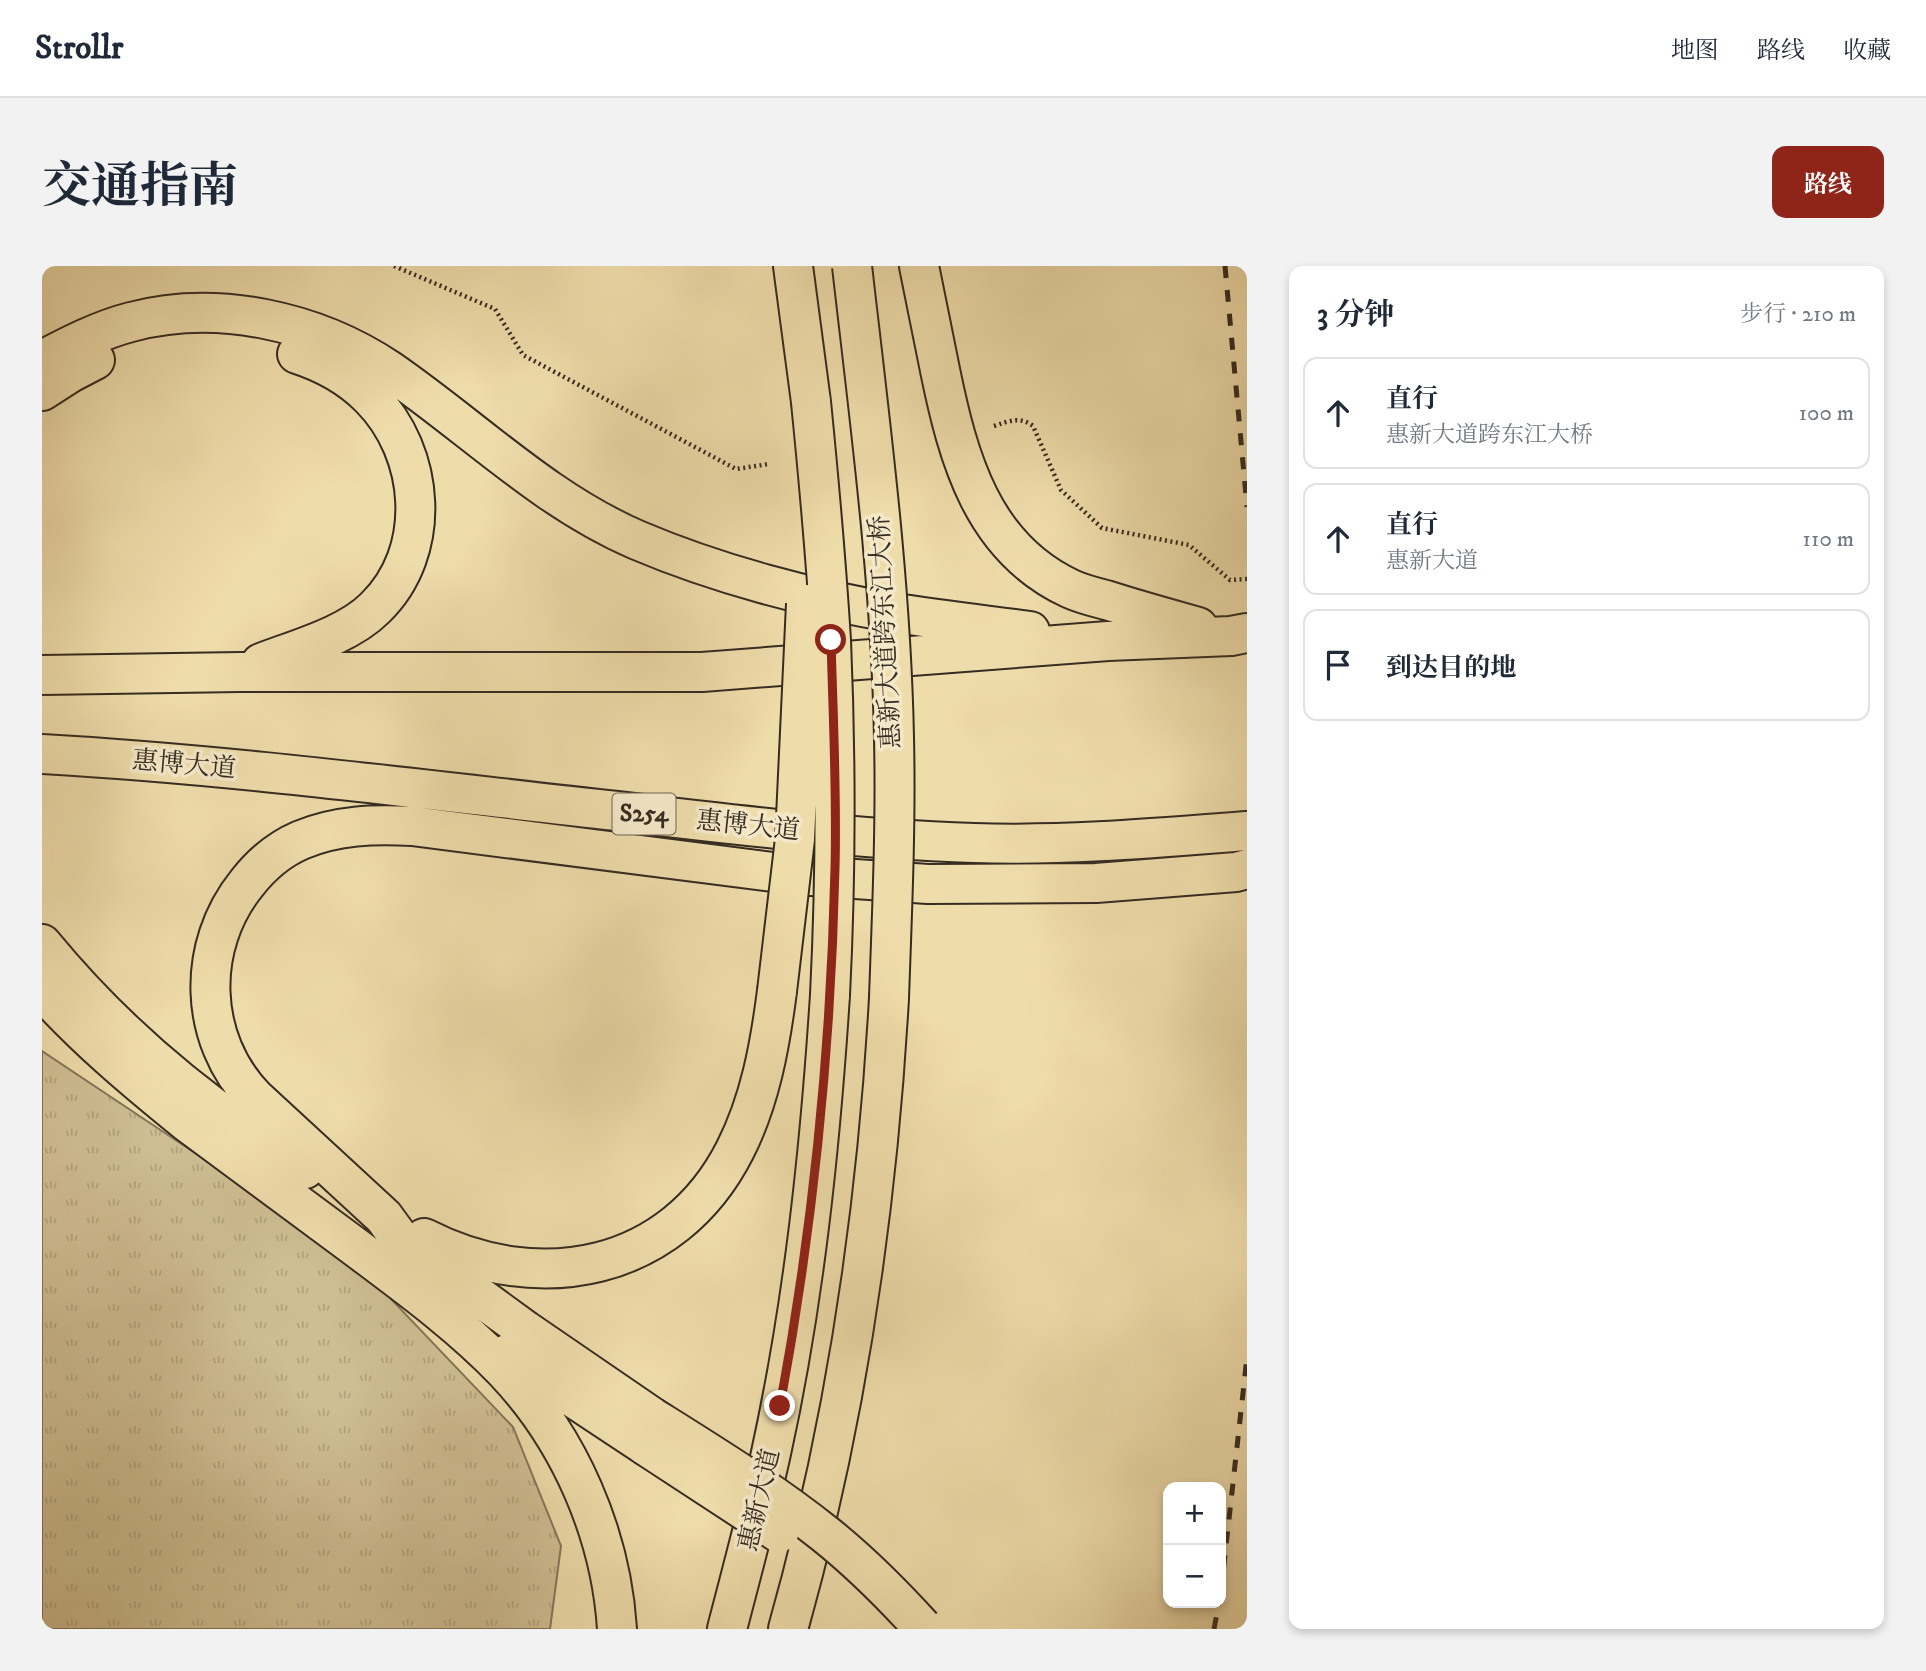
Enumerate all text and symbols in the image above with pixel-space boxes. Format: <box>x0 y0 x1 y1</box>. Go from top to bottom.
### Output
text: Strollr <box>35 28 123 69</box>
text: 地图 <box>1671 36 1719 66</box>
text: 路线 <box>1757 36 1805 66</box>
text: 收藏 <box>1843 36 1891 66</box>
button: 路线 <box>1772 146 1884 218</box>
text: 交通指南 <box>42 157 238 219</box>
text: 3 分钟 <box>1317 297 1395 334</box>
text: 步行 · 210 m <box>1740 300 1856 329</box>
text: 直行 <box>1386 383 1438 416</box>
icon: ahead <box>1319 394 1357 432</box>
text: 100 m <box>1799 399 1854 428</box>
text: 惠新大道跨东江大桥 <box>1386 421 1593 450</box>
text: 直行 <box>1386 509 1438 542</box>
street label: 惠新大道跨东江大桥 <box>863 514 909 750</box>
icon: ahead <box>1319 520 1357 558</box>
text: 110 m <box>1803 525 1854 554</box>
text: 惠新大道 <box>1386 547 1478 576</box>
route start <box>815 624 846 655</box>
icon: arrive <box>1319 646 1357 684</box>
text: 到达目的地 <box>1386 652 1516 685</box>
street label: 惠博大道 <box>131 744 237 786</box>
road number: S254 <box>612 794 676 834</box>
street label: 惠博大道 <box>695 804 801 848</box>
route end <box>764 1390 795 1421</box>
street label: 惠新大道 <box>732 1446 788 1554</box>
map controls <box>1163 1482 1226 1608</box>
button: + <box>1163 1482 1226 1545</box>
button: − <box>1163 1545 1226 1608</box>

